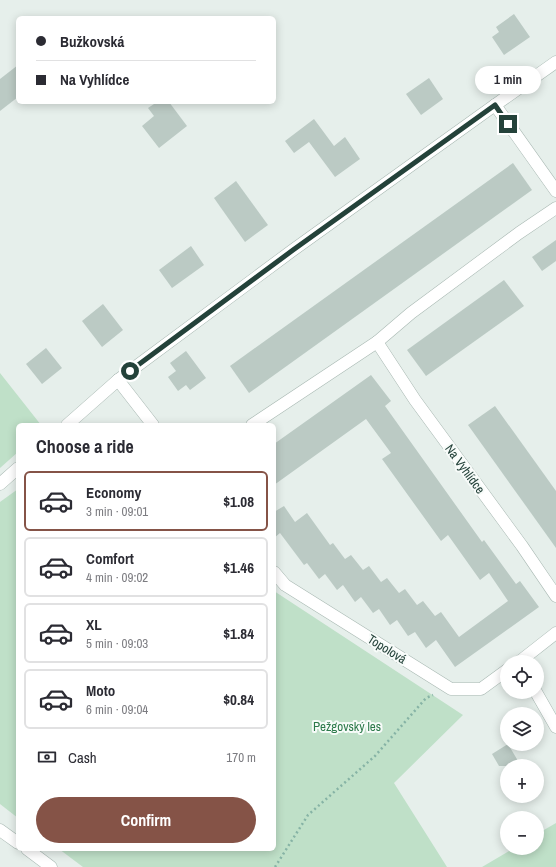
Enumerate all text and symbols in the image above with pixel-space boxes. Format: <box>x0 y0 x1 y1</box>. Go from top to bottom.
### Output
text: Bužkovská <box>60 31 124 52</box>
callout: 1 min <box>475 66 541 94</box>
text: Na Vyhlídce <box>60 69 129 90</box>
text: 1 min <box>494 71 522 88</box>
route end <box>499 115 517 133</box>
route start <box>121 362 139 380</box>
text: Choose a ride <box>36 434 134 459</box>
street label: Na Vyhlídce <box>441 441 489 497</box>
text: Economy <box>86 482 141 503</box>
icon: car <box>38 483 74 519</box>
text: $1.08 <box>223 491 254 512</box>
text: 3 min · 09:01 <box>86 503 148 520</box>
text: Comfort <box>86 548 134 569</box>
icon: car <box>38 549 74 585</box>
text: $1.46 <box>223 557 254 578</box>
text: 4 min · 09:02 <box>86 569 148 586</box>
text: XL <box>86 614 102 635</box>
icon: car <box>38 615 74 651</box>
text: $1.84 <box>223 623 254 644</box>
street label: Topolová <box>364 630 410 668</box>
text: 5 min · 09:03 <box>86 635 148 652</box>
map controls <box>500 655 544 855</box>
button: locate <box>500 655 544 699</box>
text: Moto <box>86 680 115 701</box>
icon: car <box>38 681 74 717</box>
text: $0.84 <box>223 689 254 710</box>
text: 6 min · 09:04 <box>86 701 148 718</box>
button: layers <box>500 707 544 751</box>
park label: Pežgovský les <box>313 718 381 735</box>
icon: cash <box>36 746 58 768</box>
text: Cash <box>68 747 97 768</box>
text: 170 m <box>226 749 256 766</box>
button: + <box>500 759 544 803</box>
button: Confirm <box>36 797 256 843</box>
button: − <box>500 811 544 855</box>

